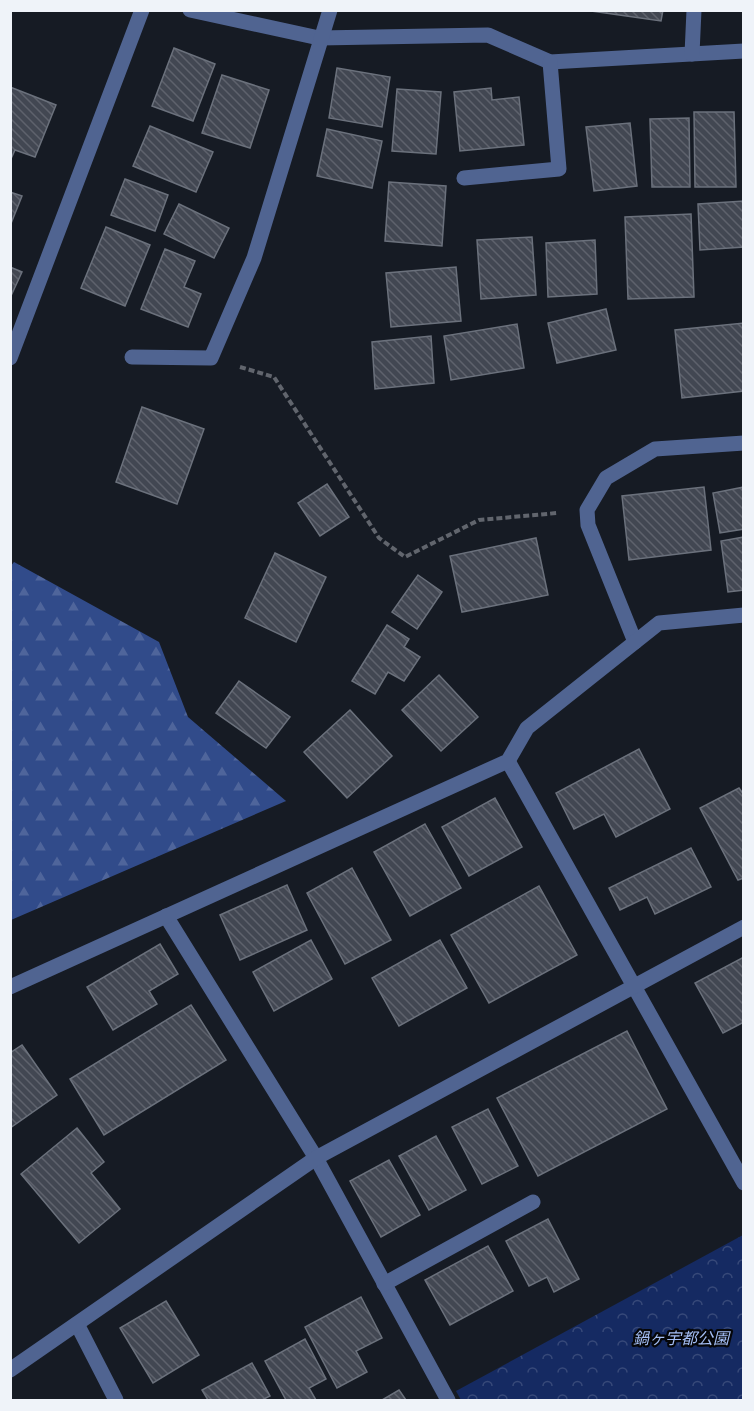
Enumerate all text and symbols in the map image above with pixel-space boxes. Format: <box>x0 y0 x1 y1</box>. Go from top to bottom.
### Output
park label: 鍋ヶ宇都公園 <box>633 1328 731 1348</box>

